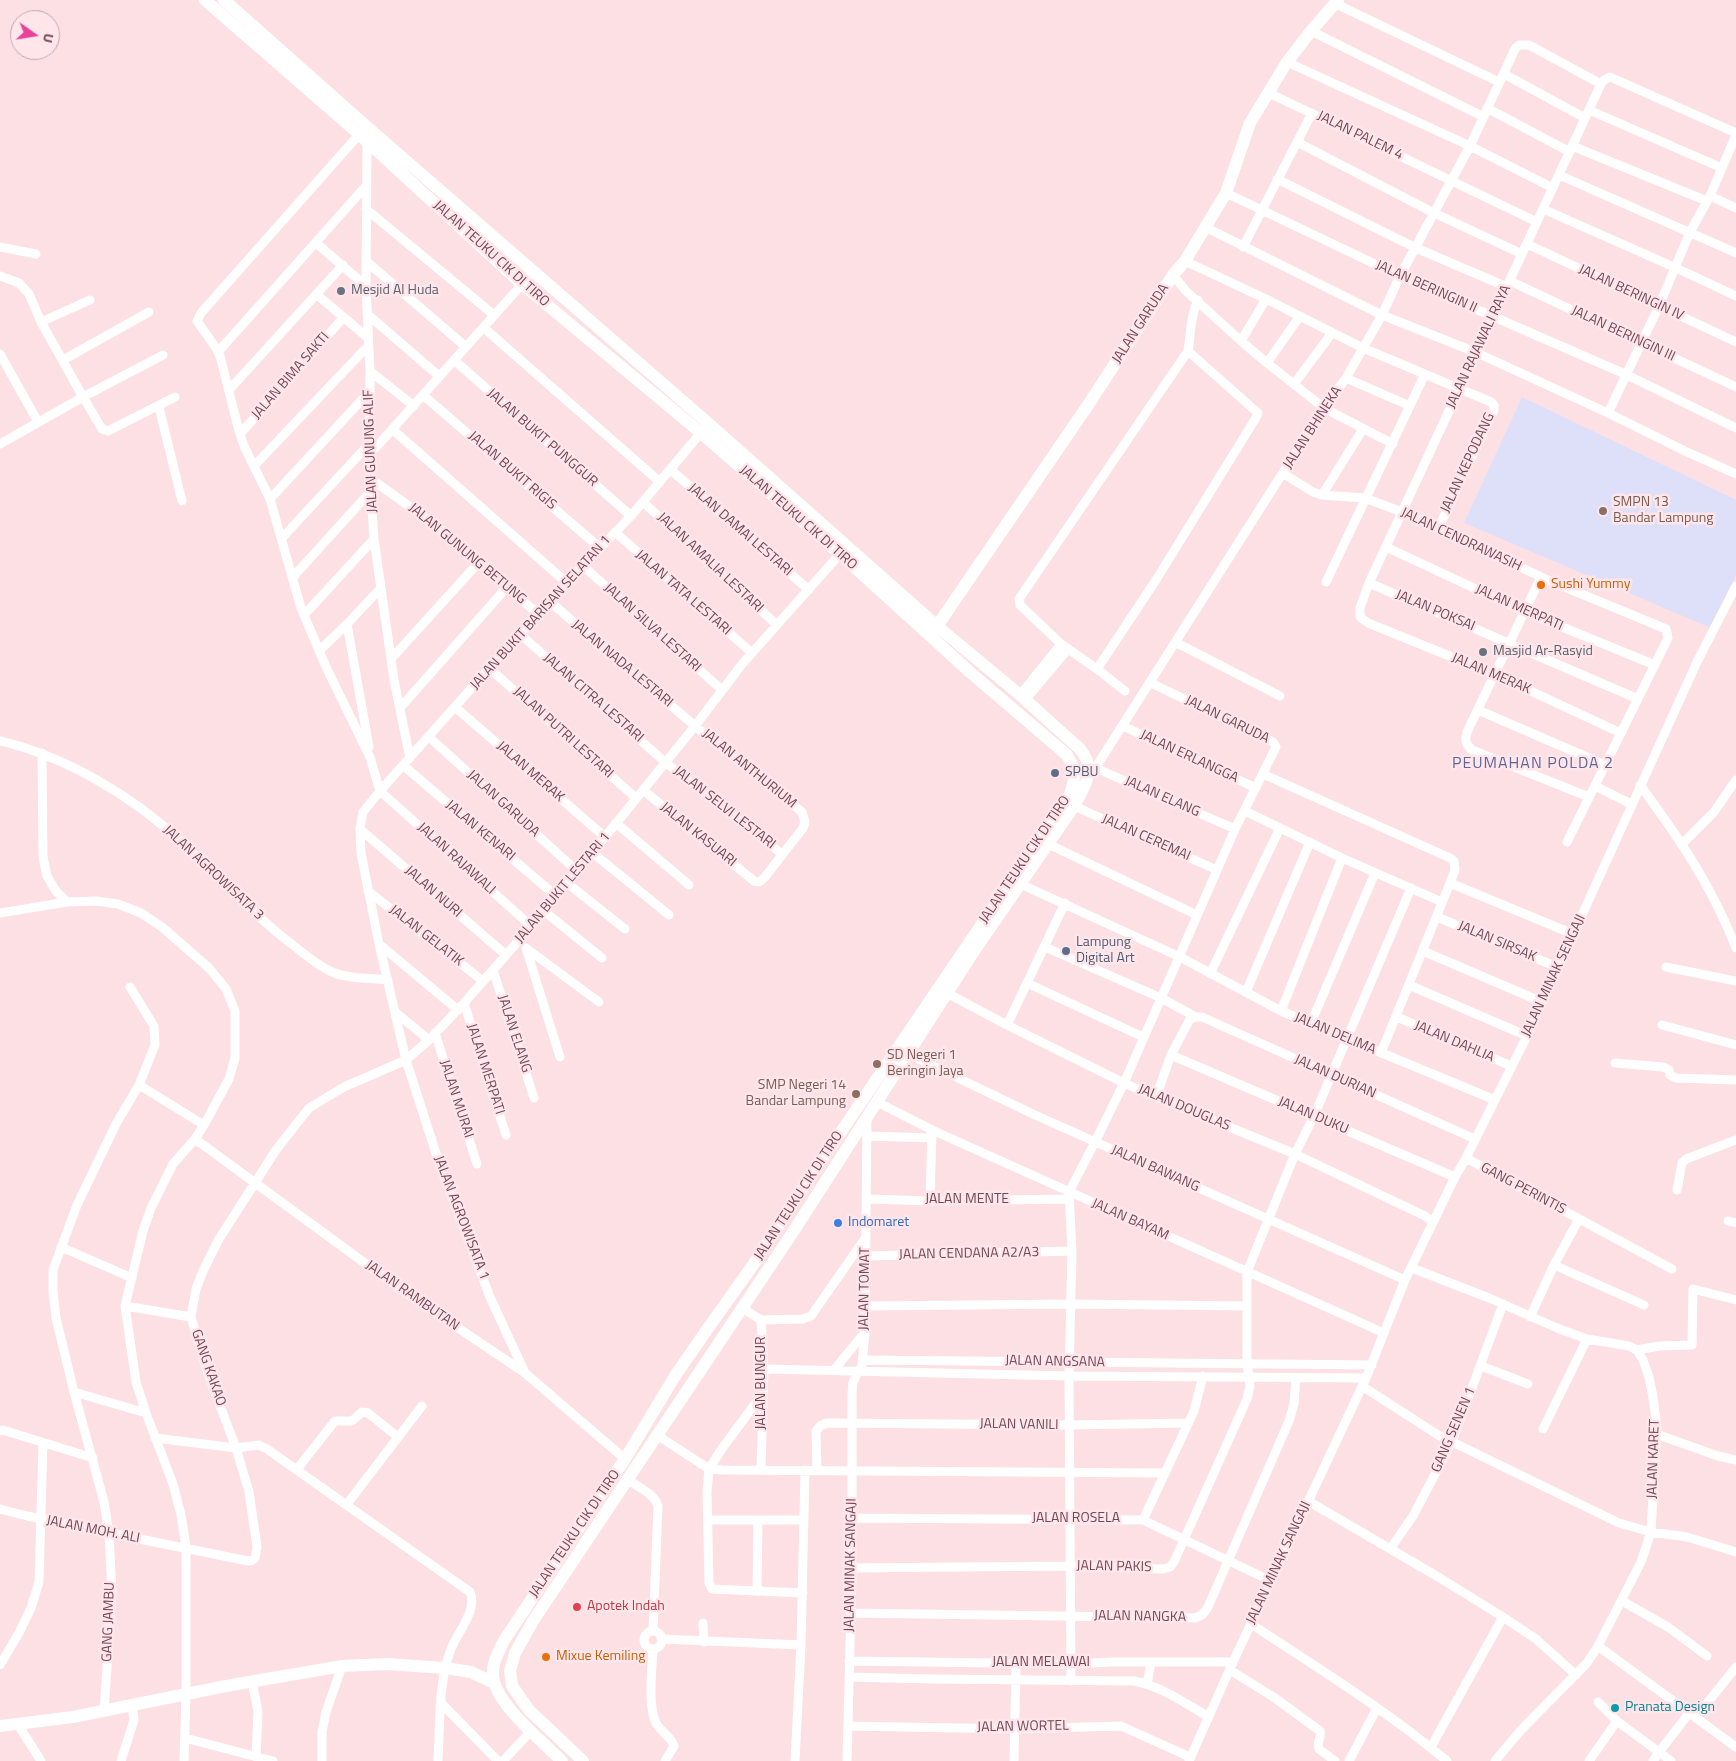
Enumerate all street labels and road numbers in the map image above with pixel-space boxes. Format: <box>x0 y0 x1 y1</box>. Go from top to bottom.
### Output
street label: JALAN PALEM 4 <box>1314 108 1406 164</box>
street label: JALAN TEUKU CIK DI TIRO <box>429 197 553 311</box>
street label: JALAN BERINGIN II <box>1373 257 1479 317</box>
street label: JALAN BERINGIN IV <box>1576 261 1686 325</box>
street label: JALAN GARUDA <box>1109 281 1173 367</box>
street label: JALAN RAJAWALI RAYA <box>1443 283 1515 411</box>
street label: JALAN BERINGIN III <box>1568 303 1678 365</box>
street label: JALAN BIMA SAKTI <box>249 329 333 423</box>
street label: JALAN BHINEKA <box>1280 384 1346 472</box>
street label: JALAN BUKIT PUNGGUR <box>483 385 601 491</box>
street label: JALAN GUNUNG ALIF <box>360 389 382 513</box>
street label: JALAN KEPODANG <box>1437 410 1499 516</box>
street label: JALAN BUKIT RIGIS <box>465 428 559 514</box>
street label: JALAN TEUKU CIK DI TIRO <box>736 462 860 574</box>
street label: JALAN DAMAI LESTARI <box>684 480 796 580</box>
street label: JALAN GUNUNG BETUNG <box>405 500 529 608</box>
street label: JALAN CENDRAWASIH <box>1398 505 1524 575</box>
street label: JALAN AMALIA LESTARI <box>653 509 767 617</box>
street label: JALAN BUKIT BARISAN SELATAN 1 <box>467 532 615 694</box>
street label: JALAN TATA LESTARI <box>632 547 734 639</box>
street label: JALAN SILVA LESTARI <box>600 580 704 676</box>
street label: JALAN MERPATI <box>1472 581 1566 635</box>
street label: JALAN POKSAI <box>1393 587 1477 635</box>
street label: JALAN NADA LESTARI <box>568 617 676 711</box>
street label: JALAN CITRA LESTARI <box>539 650 647 746</box>
street label: JALAN MERAK <box>1449 650 1533 698</box>
street label: JALAN PUTRI LESTARI <box>509 684 617 782</box>
street label: JALAN GARUDA <box>1182 692 1272 748</box>
street label: JALAN ANTHURIUM <box>698 726 800 812</box>
street label: JALAN ERLANGGA <box>1137 727 1241 787</box>
street label: JALAN MERAK <box>493 738 567 806</box>
street label: JALAN SELVI LESTARI <box>670 763 778 853</box>
street label: JALAN GARUDA <box>463 767 543 841</box>
street label: JALAN ELANG <box>1122 773 1202 821</box>
street label: JALAN TEUKU CIK DI TIRO <box>976 793 1074 927</box>
street label: JALAN KENARI <box>442 797 518 865</box>
street label: JALAN KASUARI <box>657 799 739 871</box>
street label: JALAN CEREMAI <box>1099 811 1193 865</box>
street label: JALAN RAJAWALI <box>413 819 499 899</box>
street label: JALAN AGROWISATA 3 <box>159 822 267 924</box>
street label: JALAN BUKIT LESTARI 1 <box>512 829 614 947</box>
street label: JALAN NURI <box>401 863 465 921</box>
street label: JALAN GELATIK <box>386 902 466 970</box>
street label: JALAN MINAK SENGAJI <box>1518 912 1590 1040</box>
street label: JALAN SIRSAK <box>1455 918 1539 966</box>
street label: JALAN ELANG <box>494 993 534 1075</box>
street label: JALAN DELIMA <box>1292 1009 1378 1059</box>
street label: JALAN DAHLIA <box>1412 1018 1496 1066</box>
street label: JALAN MERPATI <box>462 1021 508 1117</box>
street label: JALAN DURIAN <box>1291 1051 1379 1103</box>
street label: JALAN MURAI <box>435 1058 477 1140</box>
street label: JALAN DOUGLAS <box>1135 1081 1233 1135</box>
street label: JALAN DUKU <box>1275 1094 1351 1138</box>
street label: JALAN TEUKU CIK DI TIRO <box>751 1128 847 1264</box>
street label: JALAN BAWANG <box>1108 1142 1202 1196</box>
street label: JALAN AGROWISATA 1 <box>430 1154 492 1282</box>
street label: GANG PERINTIS <box>1478 1159 1568 1219</box>
street label: JALAN MENTE <box>925 1192 1009 1208</box>
street label: JALAN BAYAM <box>1089 1195 1171 1245</box>
street label: JALAN CENDANA A2/A3 <box>899 1244 1039 1264</box>
street label: JALAN TOMAT <box>856 1247 874 1331</box>
street label: JALAN RAMBUTAN <box>362 1257 462 1335</box>
street label: GANG KAKAO <box>187 1328 229 1408</box>
street label: JALAN BUNGUR <box>754 1336 770 1430</box>
street label: JALAN ANGSANA <box>1005 1353 1105 1371</box>
street label: GANG SENEN 1 <box>1428 1385 1480 1475</box>
street label: JALAN VANILI <box>979 1416 1059 1434</box>
street label: JALAN KARET <box>1644 1419 1664 1499</box>
street label: JALAN TEUKU CIK DI TIRO <box>526 1467 624 1601</box>
street label: JALAN MINAK SANGAJI <box>841 1498 861 1632</box>
street label: JALAN MINAK SANGAJI <box>1243 1499 1315 1627</box>
street label: JALAN ROSELA <box>1032 1511 1120 1527</box>
street label: JALAN MOH. ALI <box>45 1513 141 1547</box>
street label: JALAN PAKIS <box>1076 1558 1152 1576</box>
street label: GANG JAMBU <box>99 1582 119 1662</box>
street label: JALAN NANGKA <box>1094 1608 1186 1626</box>
street label: JALAN MELAWAI <box>992 1655 1090 1671</box>
street label: JALAN WORTEL <box>977 1718 1069 1736</box>

